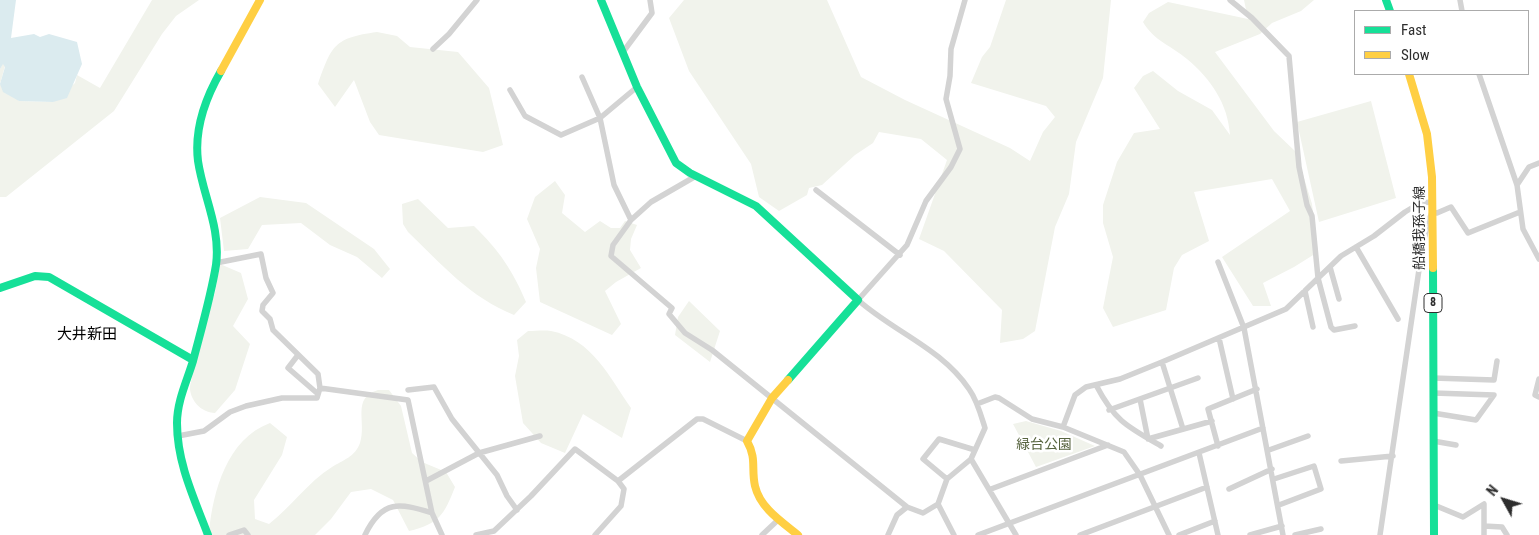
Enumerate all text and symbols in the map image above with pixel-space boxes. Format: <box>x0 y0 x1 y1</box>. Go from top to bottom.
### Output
legend <box>1354 10 1529 75</box>
text: Fast <box>1401 21 1426 39</box>
text: Slow <box>1401 46 1430 64</box>
street label: 船橋我孫子線 <box>1412 186 1428 270</box>
road number: 8 <box>1424 294 1442 312</box>
district label: 大井新田 <box>57 326 117 344</box>
park label: 緑台公園 <box>1016 437 1072 453</box>
north arrow <box>1479 475 1529 525</box>
text: N <box>1483 482 1501 499</box>

